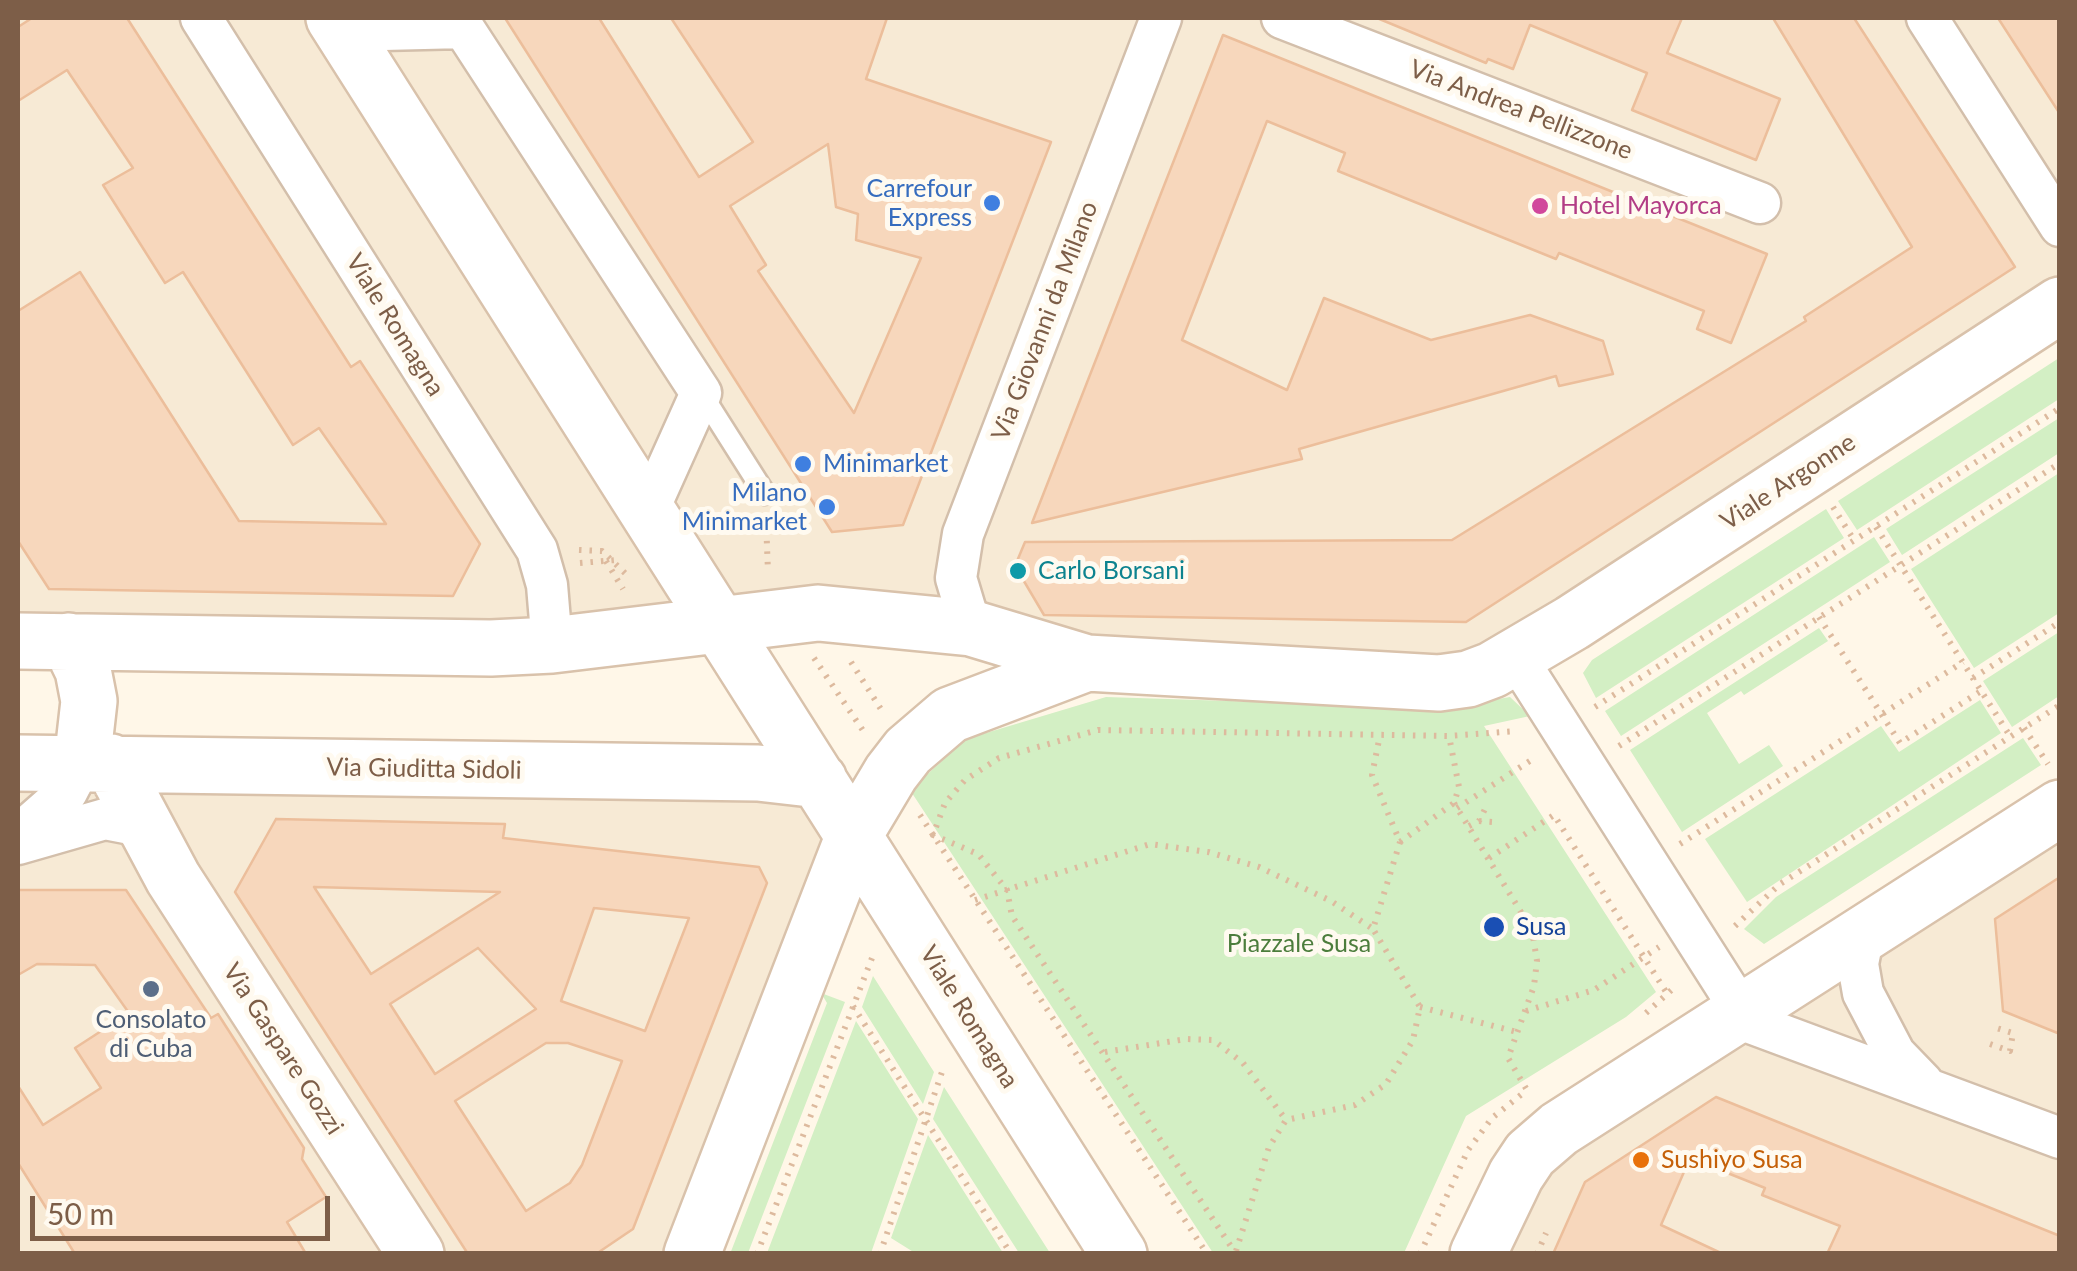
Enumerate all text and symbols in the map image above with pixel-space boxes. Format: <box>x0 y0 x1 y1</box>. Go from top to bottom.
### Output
street label: Via Andrea Pellizzone <box>1405 54 1637 166</box>
place label: Carrefour Express <box>867 174 972 233</box>
place label: Hotel Mayorca <box>1560 191 1722 221</box>
marker: Carrefour Express <box>981 192 1003 214</box>
marker: Hotel Mayorca <box>1529 195 1551 217</box>
street label: Via Giovanni da Milano <box>986 197 1104 445</box>
street label: Viale Romagna <box>339 248 451 402</box>
street label: Viale Argonne <box>1715 427 1861 537</box>
place label: Minimarket <box>823 449 948 479</box>
marker: Minimarket <box>792 453 814 475</box>
place label: Milano Minimarket <box>682 478 807 537</box>
marker: Milano Minimarket <box>816 496 838 518</box>
place label: Carlo Borsani <box>1038 556 1185 586</box>
marker: Carlo Borsani <box>1007 560 1029 582</box>
street label: Via Giuditta Sidoli <box>326 752 522 786</box>
place label: Susa <box>1516 912 1566 942</box>
marker: Susa <box>1481 914 1507 940</box>
park label: Piazzale Susa <box>1227 929 1371 959</box>
street label: Viale Romagna <box>913 940 1025 1094</box>
street label: Via Gaspare Gozzi <box>216 958 350 1140</box>
marker: Consolato di Cuba <box>140 978 162 1000</box>
place label: Consolato di Cuba <box>96 1005 206 1064</box>
place label: Sushiyo Susa <box>1661 1145 1803 1175</box>
marker: Sushiyo Susa <box>1630 1149 1652 1171</box>
scale bar <box>35 1176 335 1238</box>
text: 50 m <box>47 1195 114 1231</box>

